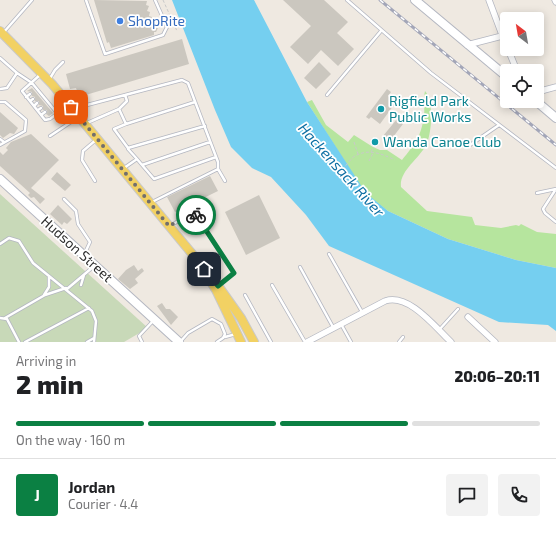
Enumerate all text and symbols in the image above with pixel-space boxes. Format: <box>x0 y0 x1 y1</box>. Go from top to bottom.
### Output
place label: ShopRite <box>128 12 185 29</box>
north arrow <box>500 12 544 56</box>
map controls <box>500 12 544 108</box>
marker: ShopRite <box>115 16 125 26</box>
button: locate <box>500 64 544 108</box>
pin <box>54 90 88 124</box>
place label: Rigfield Park Public Works <box>389 92 471 125</box>
icon: bag <box>60 96 82 118</box>
marker: Rigfield Park Public Works <box>376 104 386 114</box>
water label: Hackensack River <box>295 119 389 221</box>
place label: Wanda Canoe Club <box>383 133 501 150</box>
marker: Wanda Canoe Club <box>370 137 380 147</box>
courier <box>176 195 216 235</box>
icon: bike <box>185 204 207 226</box>
street label: Hudson Street <box>38 212 117 285</box>
pin <box>187 252 221 286</box>
icon: home <box>193 258 215 280</box>
text: Arriving in <box>16 353 76 369</box>
text: 20:06–20:11 <box>454 367 540 385</box>
text: 2 min <box>16 368 83 399</box>
text: On the way · 160 m <box>16 432 125 448</box>
button: chat <box>446 474 488 516</box>
button: phone <box>498 474 540 516</box>
text: Jordan <box>68 478 115 496</box>
text: J <box>34 486 40 504</box>
text: Courier · 4.4 <box>68 496 138 512</box>

